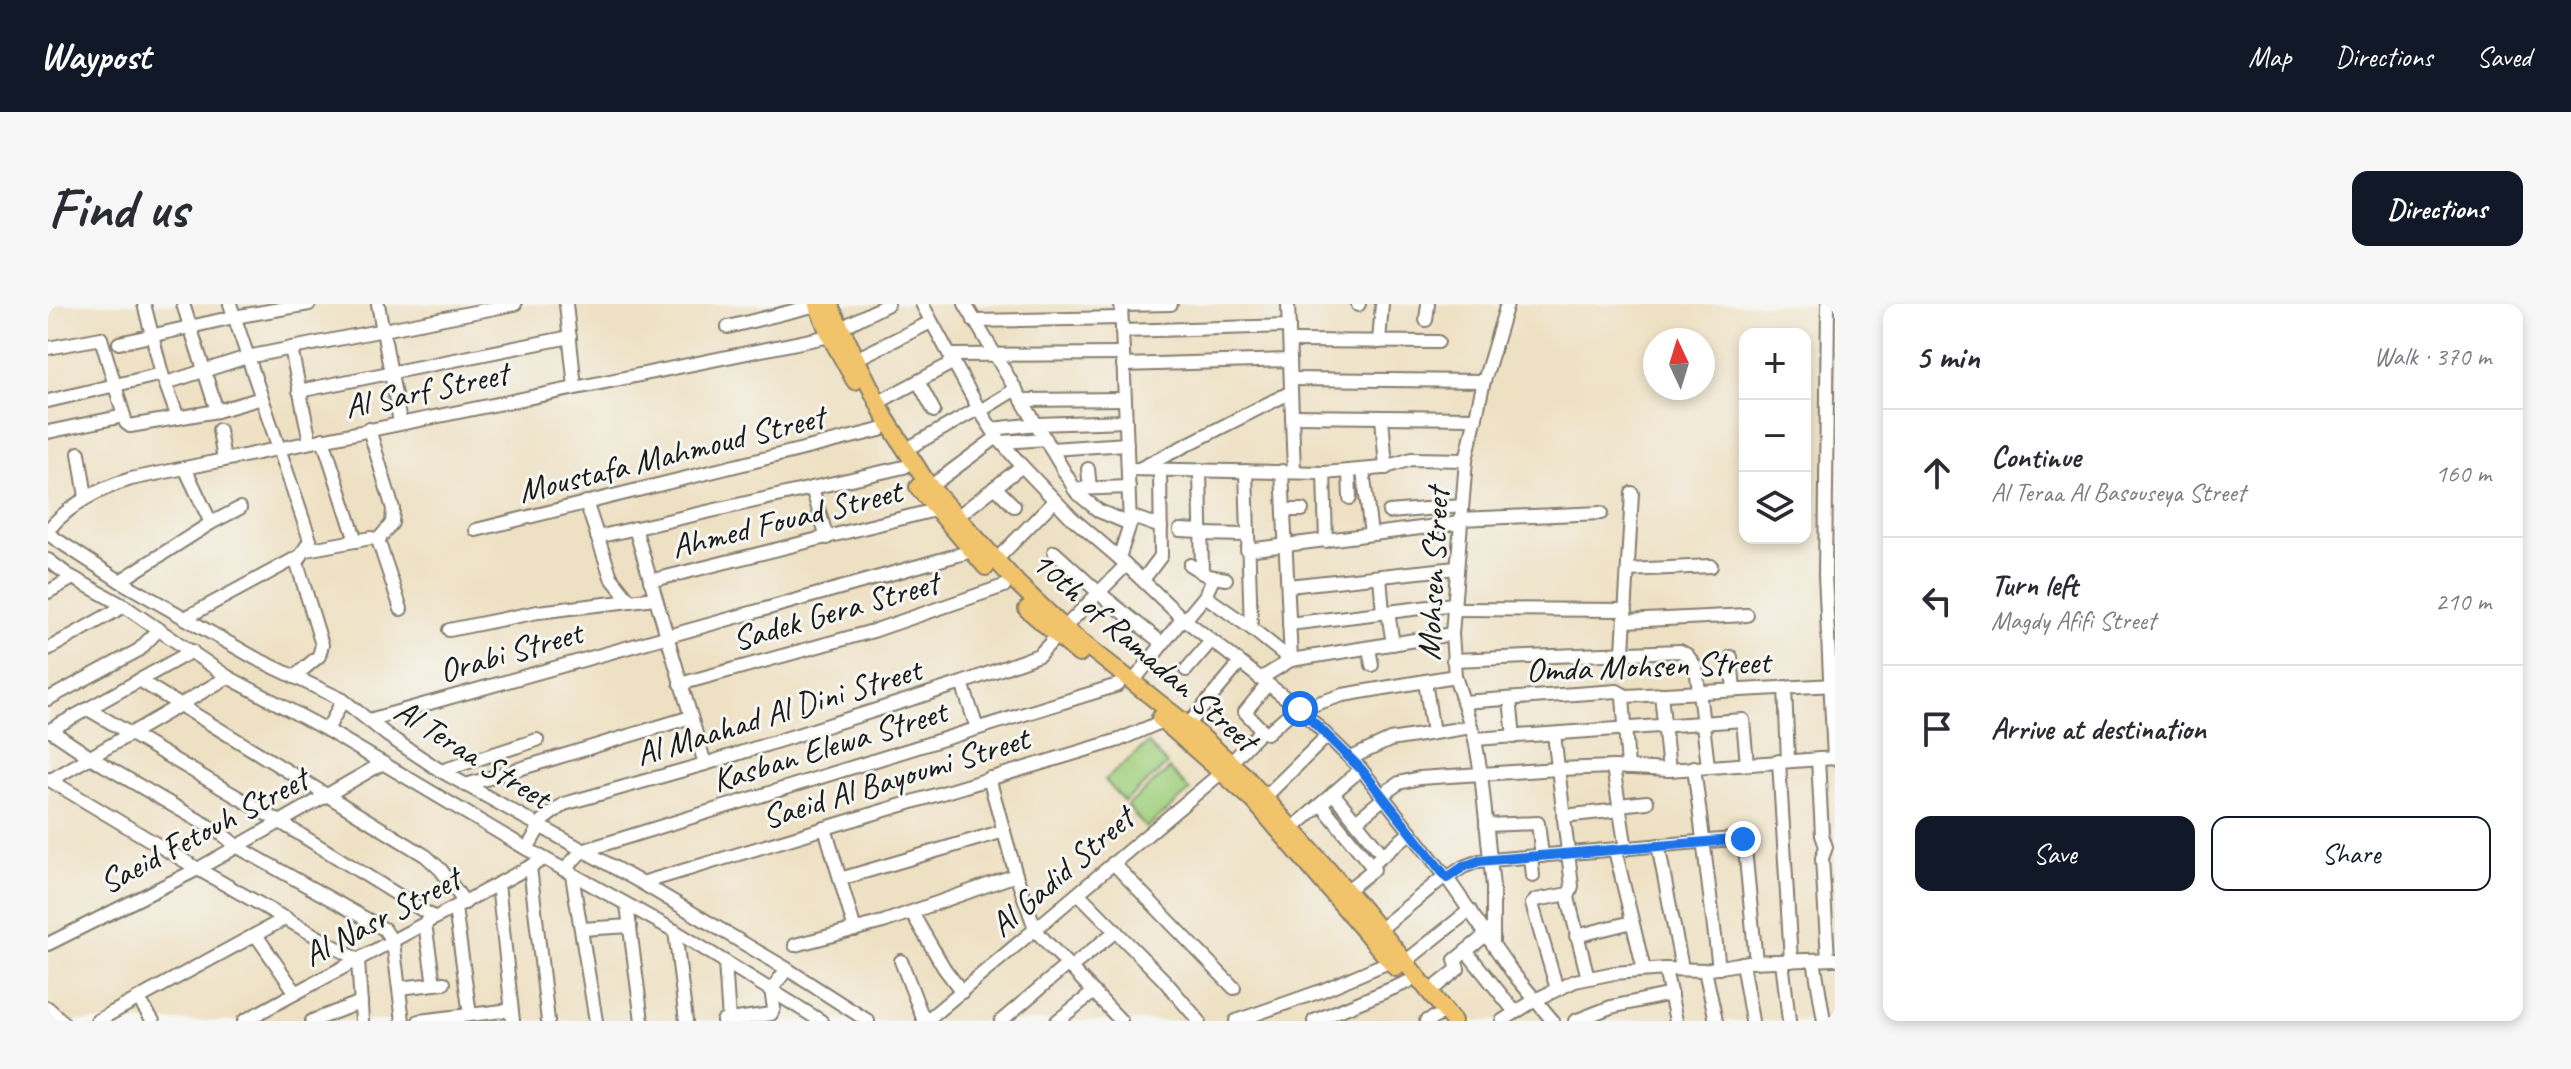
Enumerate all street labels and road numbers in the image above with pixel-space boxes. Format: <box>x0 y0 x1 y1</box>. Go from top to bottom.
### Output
street label: Al Sarf Street <box>341 350 516 428</box>
street label: Moustafa Mahmoud Street <box>514 394 833 512</box>
street label: Ahmed Fouad Street <box>667 468 909 568</box>
street label: Mohsen Street <box>1407 482 1459 661</box>
street label: 10th of Ramadan Street <box>1023 540 1270 764</box>
street label: Sadek Gera Street <box>727 559 948 660</box>
street label: Orabi Street <box>434 610 590 692</box>
street label: Omda Mohsen Street <box>1525 640 1775 691</box>
street label: Al Maahad Al Dini Street <box>630 647 929 775</box>
street label: Kasban Elewa Street <box>707 688 955 802</box>
street label: Al Teraa Street <box>387 689 562 820</box>
street label: Saeid Al Bayoumi Street <box>757 715 1037 839</box>
street label: Saeid Fetouh Street <box>92 755 319 903</box>
street label: Al Gadid Street <box>980 794 1146 946</box>
street label: Al Nasr Street <box>295 855 471 976</box>

